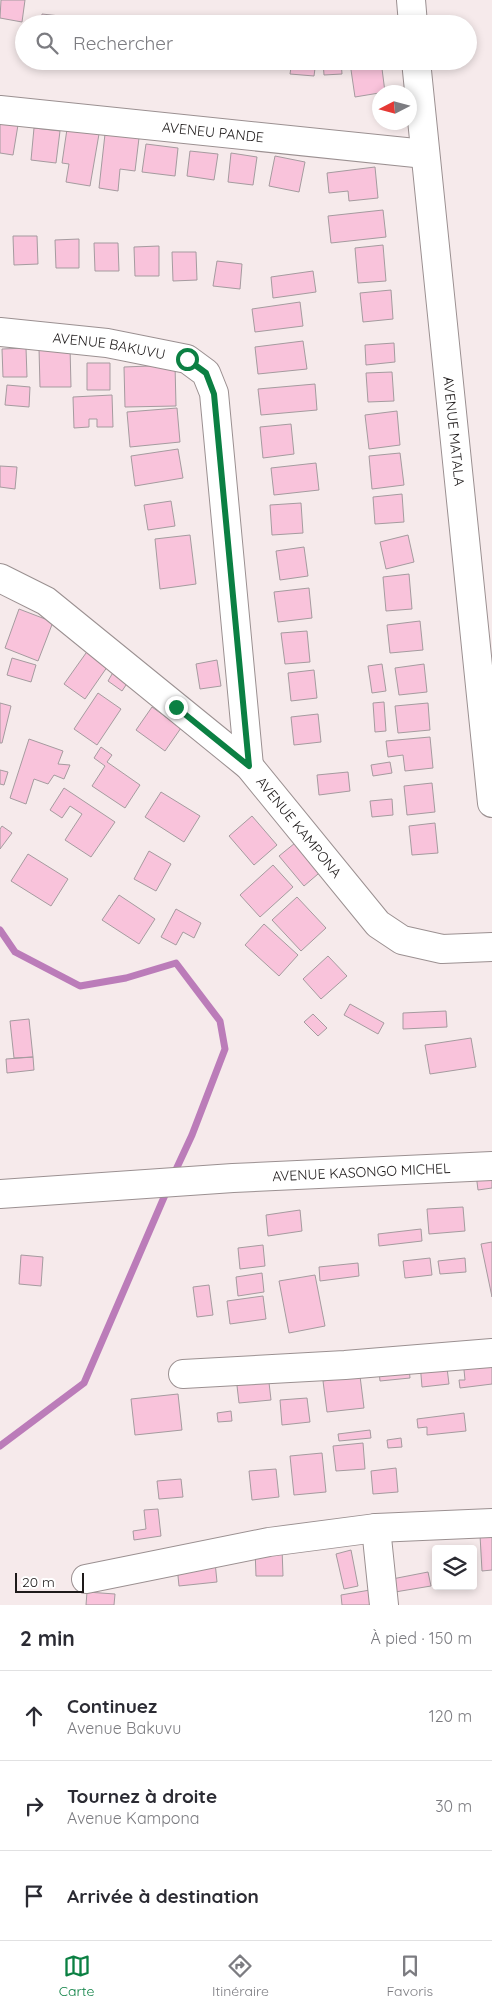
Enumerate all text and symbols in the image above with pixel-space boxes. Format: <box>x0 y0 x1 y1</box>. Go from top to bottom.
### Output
search box <box>15 15 477 70</box>
icon: search <box>33 29 61 57</box>
text: Rechercher <box>73 31 173 55</box>
north arrow <box>372 85 417 130</box>
street label: AVENEU PANDE <box>161 118 265 146</box>
street label: AVENUE BAKUVU <box>52 328 167 363</box>
route start <box>176 348 199 371</box>
street label: AVENUE MATALA <box>439 375 468 487</box>
route end <box>165 696 188 719</box>
street label: AVENUE KAMPONA <box>252 773 346 881</box>
street label: AVENUE KASONGO MICHEL <box>272 1159 451 1185</box>
map controls <box>432 1545 477 1590</box>
button: layers <box>432 1545 477 1590</box>
scale bar <box>15 1570 84 1593</box>
text: 20 m <box>22 1573 55 1591</box>
text: 2 min <box>20 1625 75 1651</box>
text: À pied · 150 m <box>370 1628 472 1648</box>
text: Continuez <box>67 1694 157 1718</box>
icon: ahead <box>20 1702 48 1730</box>
text: 120 m <box>429 1706 472 1726</box>
text: Avenue Bakuvu <box>67 1718 181 1738</box>
text: Tournez à droite <box>67 1784 217 1808</box>
icon: right <box>20 1792 48 1820</box>
text: 30 m <box>435 1796 472 1816</box>
text: Avenue Kampona <box>67 1808 199 1828</box>
icon: arrive <box>20 1882 48 1910</box>
text: Arrivée à destination <box>67 1884 259 1908</box>
tab: Carte <box>59 1952 94 2000</box>
tab: Itinéraire <box>212 1952 269 2000</box>
tab: Favoris <box>386 1952 433 2000</box>

